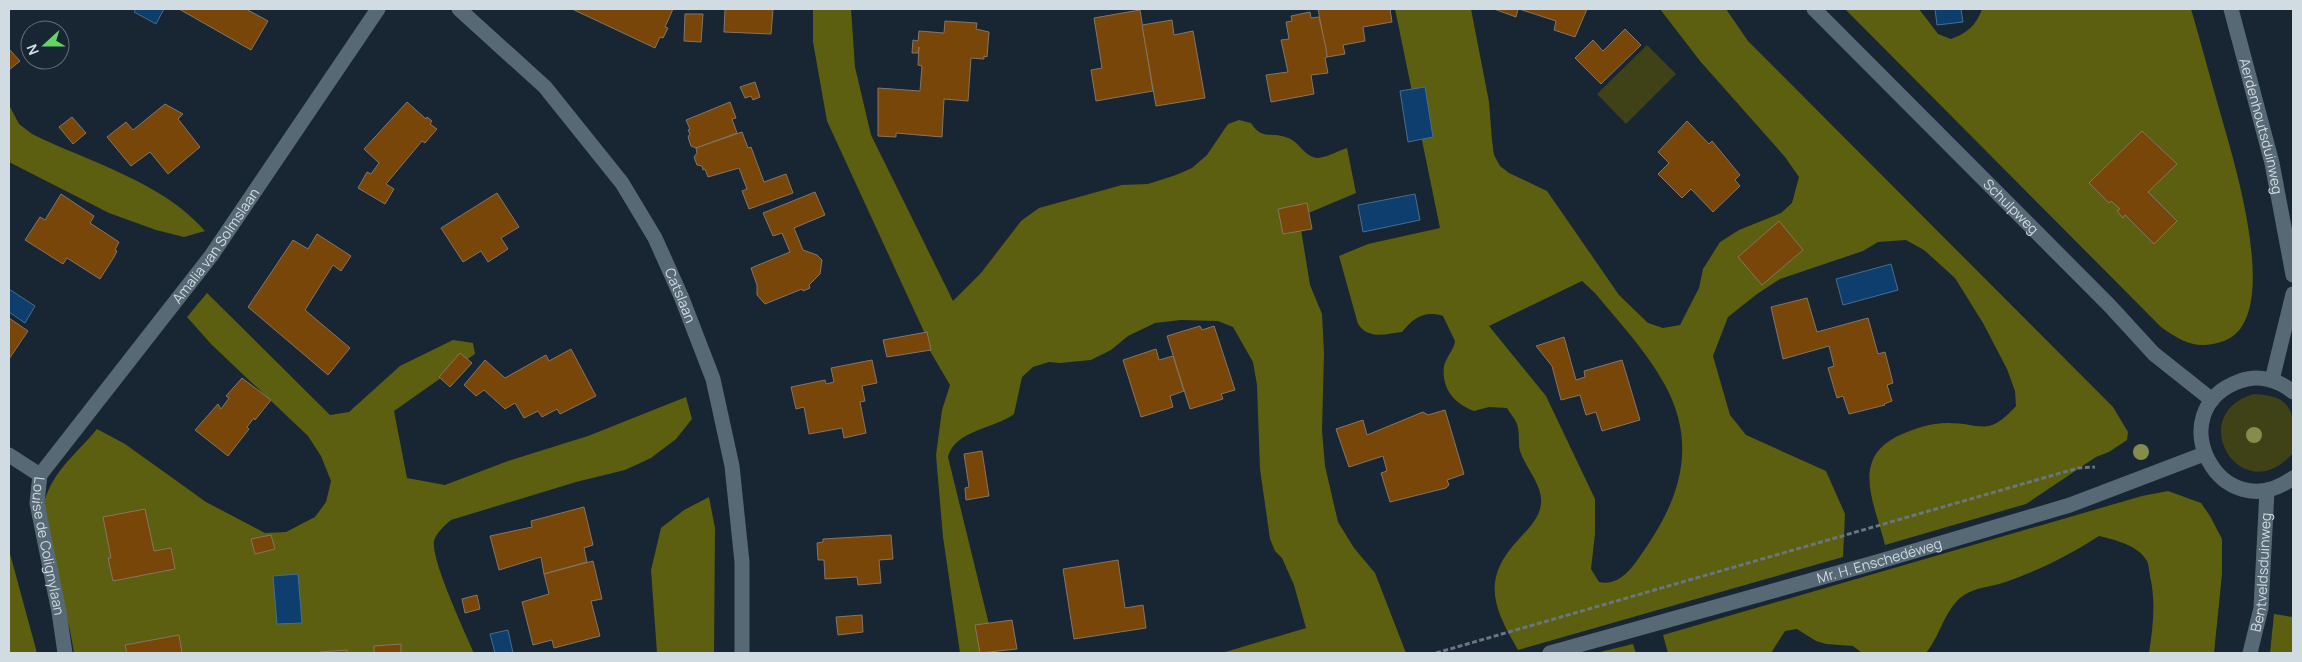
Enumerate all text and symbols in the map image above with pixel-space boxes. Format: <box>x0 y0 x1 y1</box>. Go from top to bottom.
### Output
north arrow <box>20 20 70 70</box>
text: N <box>22 42 43 58</box>
street label: Aerdenhoutsduinweg <box>2235 56 2288 196</box>
street label: Schulpweg <box>1979 174 2043 238</box>
street label: Amalia van Solmslaan <box>168 184 263 307</box>
street label: Catslaan <box>661 265 700 325</box>
street label: Louise de Colignylaan <box>28 476 69 617</box>
street label: Bentveldsduinweg <box>2246 512 2275 634</box>
street label: Mr. H. Enschedéweg <box>1815 533 1944 587</box>

